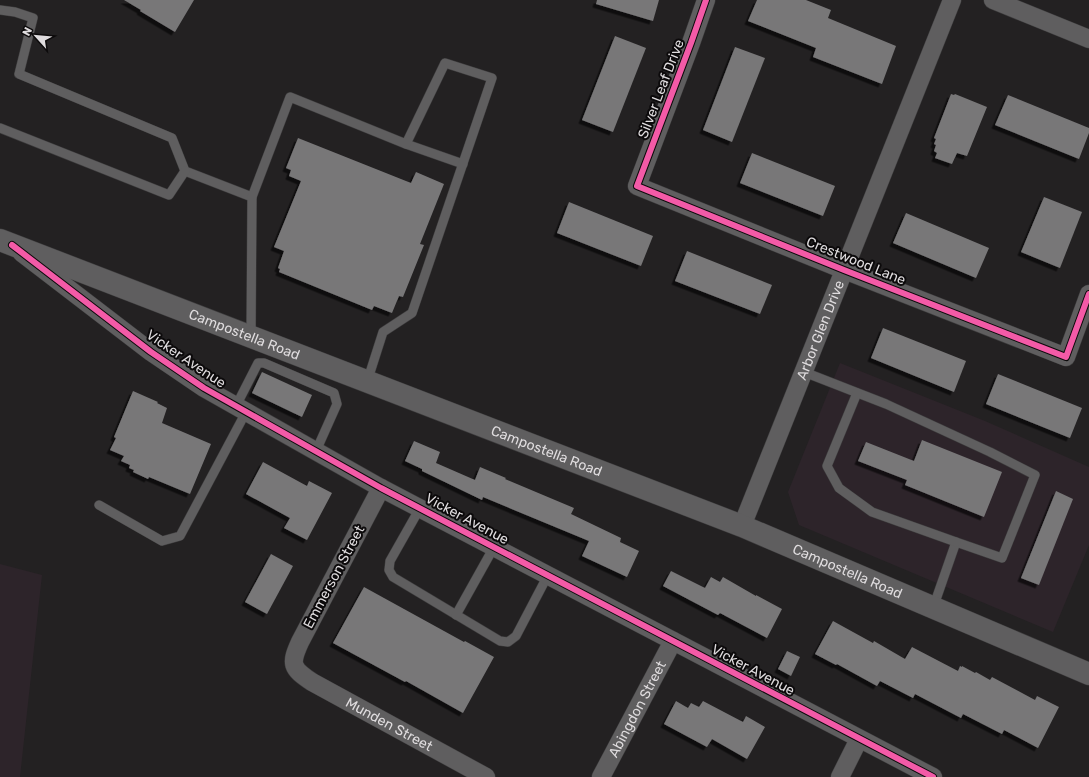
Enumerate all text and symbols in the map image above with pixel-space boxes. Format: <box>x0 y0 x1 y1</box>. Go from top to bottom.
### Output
north arrow <box>16 16 56 56</box>
text: N <box>20 25 35 38</box>
street label: Silver Leaf Drive <box>634 37 688 141</box>
street label: Crestwood Lane <box>804 233 908 289</box>
street label: Arbor Glen Drive <box>793 278 848 382</box>
street label: Campostella Road <box>187 305 302 363</box>
street label: Vicker Avenue <box>143 326 229 392</box>
street label: Campostella Road <box>489 422 605 480</box>
street label: Vicker Avenue <box>422 490 512 548</box>
street label: Emmerson Street <box>300 522 369 631</box>
street label: Campostella Road <box>790 540 905 602</box>
street label: Vicker Avenue <box>708 641 798 699</box>
street label: Abingdon Street <box>605 657 670 760</box>
street label: Munden Street <box>343 694 436 755</box>

